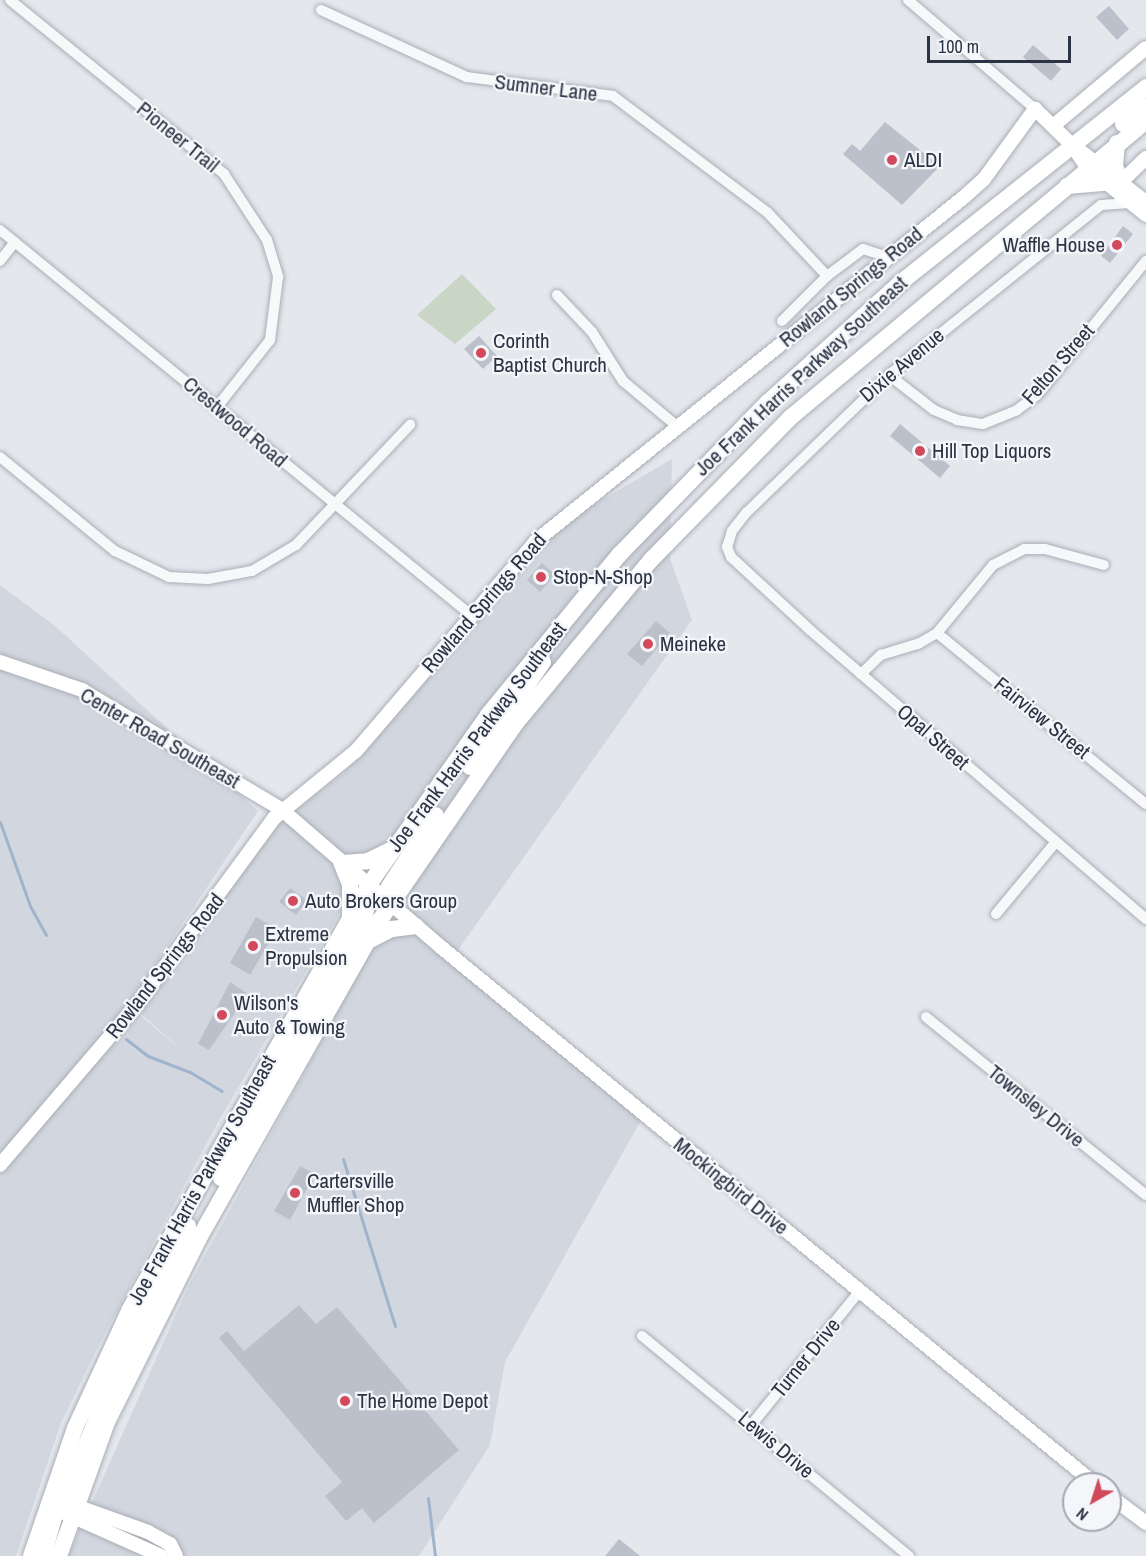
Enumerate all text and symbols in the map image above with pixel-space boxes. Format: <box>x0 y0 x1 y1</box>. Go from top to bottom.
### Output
scale bar <box>930 24 1074 62</box>
text: 100 m <box>938 34 979 59</box>
street label: Sumner Lane <box>493 69 599 107</box>
street label: Pioneer Trail <box>132 96 224 178</box>
place label: ALDI <box>904 147 942 173</box>
marker: ALDI <box>885 153 899 167</box>
street label: Rowland Springs Road <box>774 221 928 353</box>
place label: Waffle House <box>1003 232 1105 258</box>
marker: Waffle House <box>1110 238 1124 252</box>
street label: Joe Frank Harris Parkway Southeast <box>690 271 912 481</box>
street label: Felton Street <box>1016 319 1100 409</box>
street label: Dixie Avenue <box>854 322 950 408</box>
place label: Corinth Baptist Church <box>493 328 607 378</box>
marker: Corinth Baptist Church <box>474 346 488 360</box>
street label: Crestwood Road <box>178 371 292 473</box>
place label: Hill Top Liquors <box>932 438 1052 464</box>
marker: Hill Top Liquors <box>913 444 927 458</box>
street label: Rowland Springs Road <box>416 528 552 678</box>
place label: Stop-N-Shop <box>553 564 653 590</box>
marker: Stop-N-Shop <box>534 570 548 584</box>
street label: Joe Frank Harris Parkway Southeast <box>382 617 572 857</box>
place label: Meineke <box>660 631 726 657</box>
marker: Meineke <box>641 637 655 651</box>
street label: Fairview Street <box>989 672 1095 764</box>
street label: Center Road Southeast <box>76 682 244 794</box>
street label: Opal Street <box>892 699 974 775</box>
street label: Rowland Springs Road <box>101 888 229 1044</box>
place label: Auto Brokers Group <box>305 888 457 914</box>
marker: Auto Brokers Group <box>286 894 300 908</box>
place label: Extreme Propulsion <box>265 921 347 971</box>
marker: Extreme Propulsion <box>246 939 260 953</box>
place label: Wilson's Auto & Towing <box>234 990 345 1040</box>
marker: Wilson's Auto & Towing <box>215 1008 229 1022</box>
street label: Joe Frank Harris Parkway Southeast <box>123 1051 281 1309</box>
street label: Townsley Drive <box>983 1059 1089 1153</box>
street label: Mockingbird Drive <box>668 1132 794 1240</box>
place label: Cartersville Muffler Shop <box>307 1168 404 1218</box>
marker: Cartersville Muffler Shop <box>288 1186 302 1200</box>
street label: Turner Drive <box>766 1313 846 1403</box>
place label: The Home Depot <box>357 1388 488 1414</box>
marker: The Home Depot <box>338 1394 352 1408</box>
street label: Lewis Drive <box>733 1406 819 1484</box>
north arrow <box>1062 1472 1122 1532</box>
text: N <box>1071 1503 1093 1526</box>

